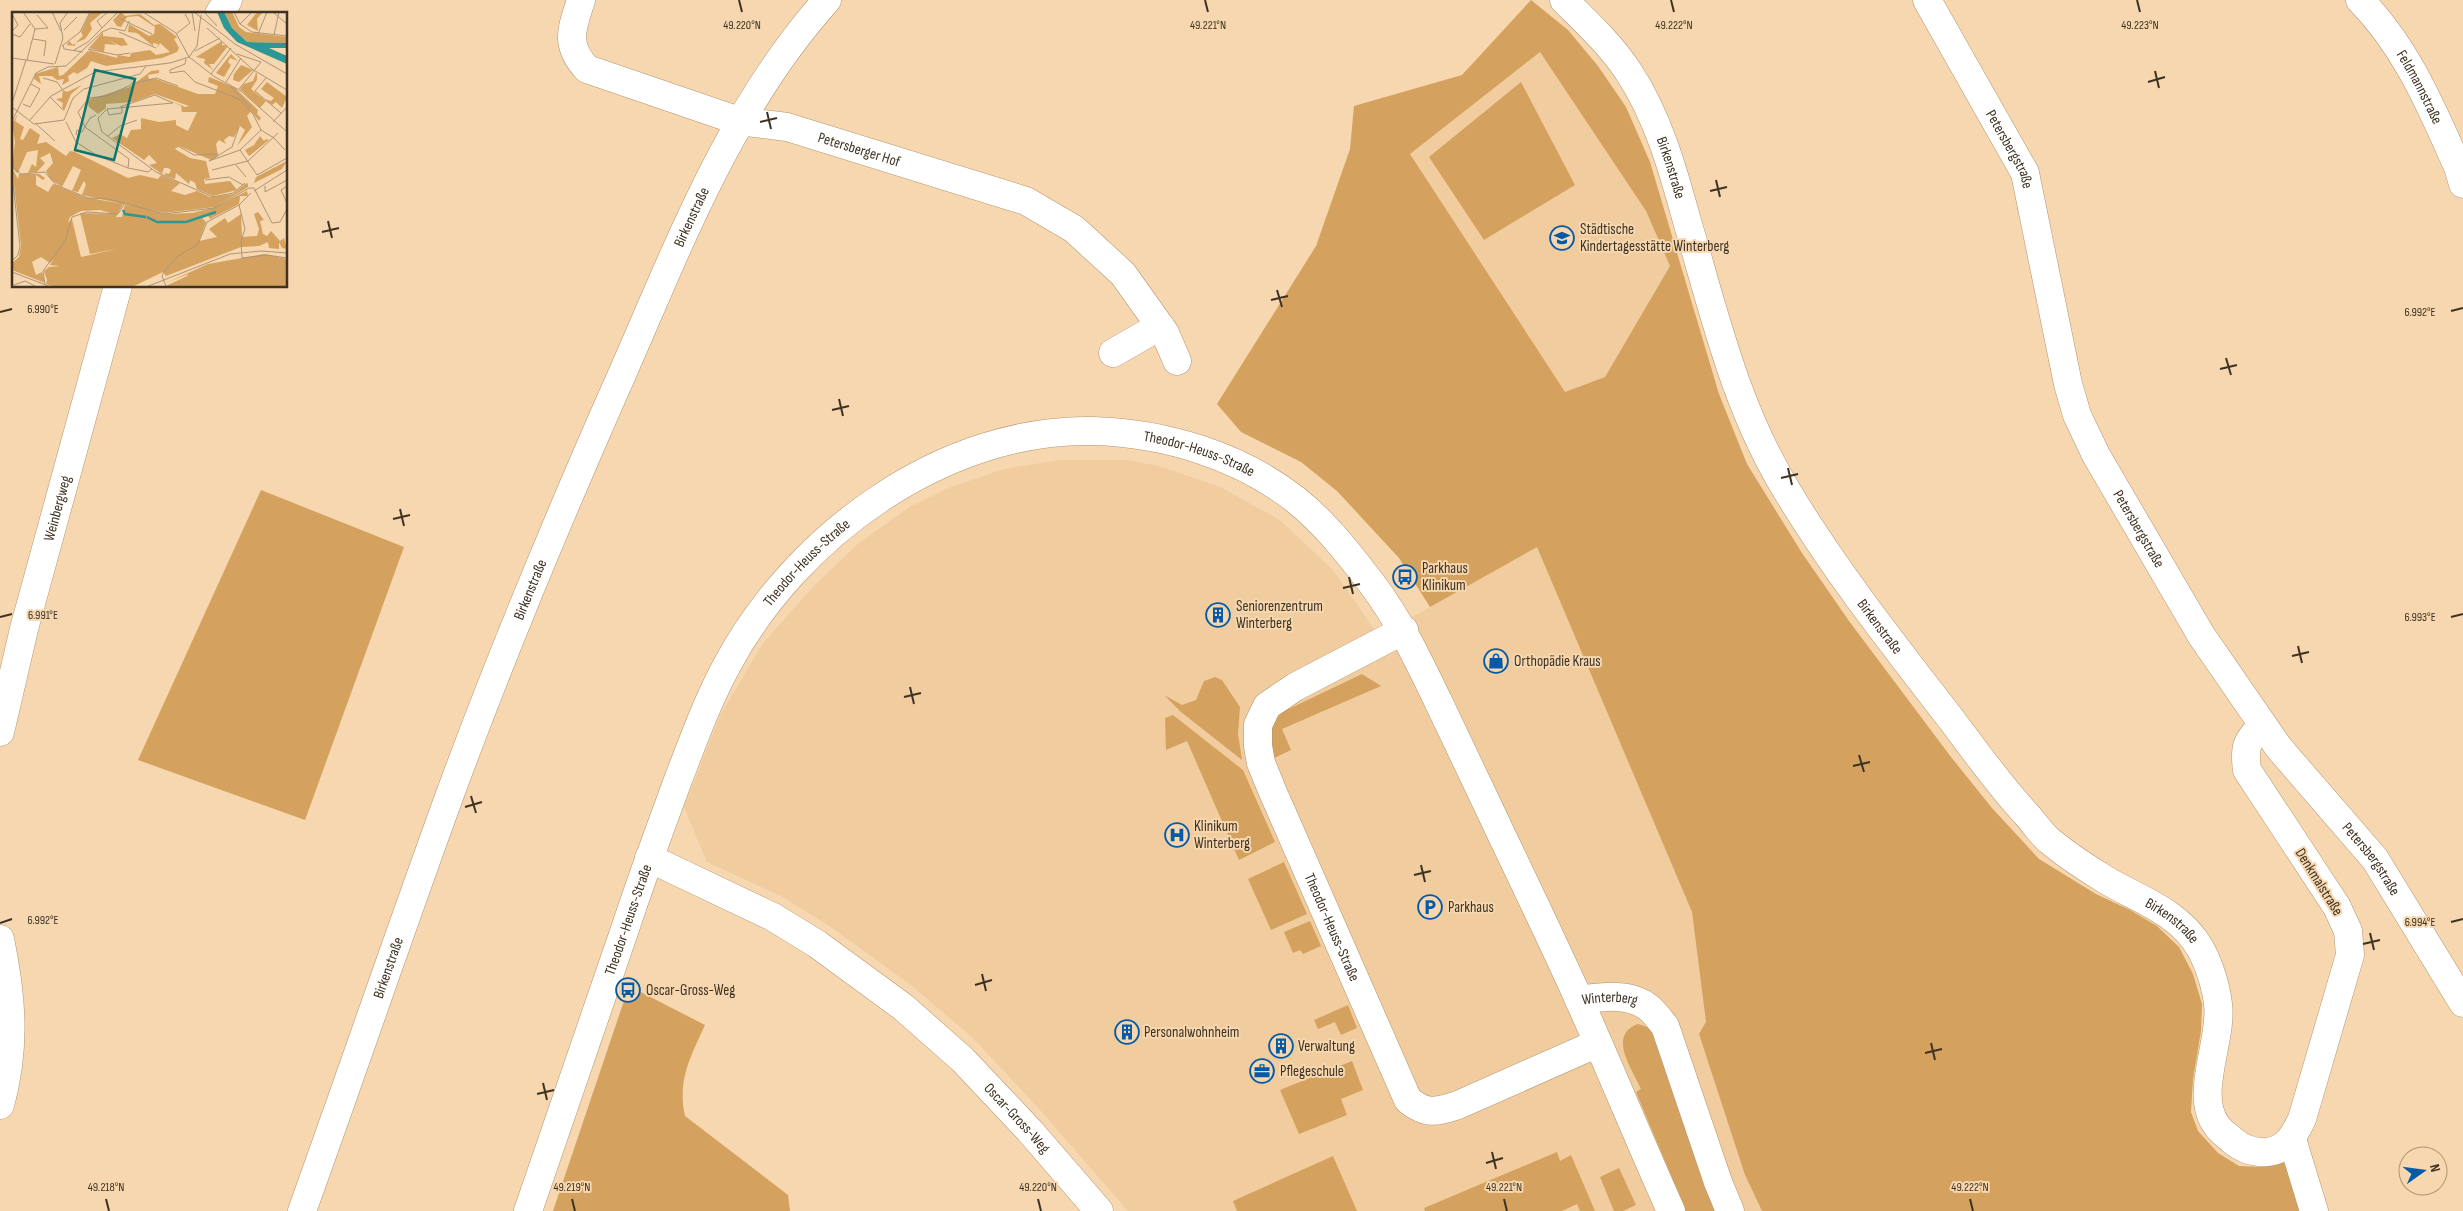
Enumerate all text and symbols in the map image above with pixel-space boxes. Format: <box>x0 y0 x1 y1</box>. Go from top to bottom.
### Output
inset map <box>12 12 288 288</box>
text: 49.220°N <box>723 18 761 33</box>
text: 49.221°N <box>1190 18 1226 33</box>
text: 49.222°N <box>1655 18 1693 33</box>
text: 49.223°N <box>2121 18 2159 33</box>
street label: Feldmannstraße <box>2392 46 2447 127</box>
street label: Petersbergstraße <box>1982 106 2037 190</box>
street label: Petersberger Hof <box>816 128 903 171</box>
street label: Birkenstraße <box>1652 134 1690 201</box>
street label: Birkenstraße <box>669 184 714 250</box>
place label: Städtische Kindertagesstätte Winterberg <box>1580 220 1729 256</box>
school or university icon: Städtische Kindertagesstätte Winterberg <box>1549 225 1575 251</box>
text: 6.990°E <box>27 302 59 317</box>
text: 6.992°E <box>2404 305 2436 320</box>
street label: Theodor-Heuss-Straße <box>1142 426 1258 481</box>
street label: Weinbergweg <box>39 473 75 543</box>
street label: Petersbergstraße <box>2109 486 2169 571</box>
street label: Theodor-Heuss-Straße <box>759 514 854 610</box>
street label: Birkenstraße <box>509 556 551 623</box>
place label: Parkhaus Klinikum <box>1422 559 1468 595</box>
bus stop icon: Parkhaus Klinikum <box>1392 564 1418 590</box>
street label: Birkenstraße <box>1853 595 1907 658</box>
place label: Seniorenzentrum Winterberg <box>1236 597 1323 633</box>
building icon: Seniorenzentrum Winterberg <box>1205 602 1231 628</box>
text: 6.991°E <box>28 608 58 623</box>
text: 6.993°E <box>2404 610 2436 625</box>
shop icon: Orthopädie Kraus <box>1483 648 1509 674</box>
place label: Orthopädie Kraus <box>1514 652 1601 671</box>
place label: Klinikum Winterberg <box>1194 817 1250 853</box>
street label: Petersbergstraße <box>2338 818 2405 899</box>
hospital icon: Klinikum Winterberg <box>1164 822 1190 848</box>
street label: Denkmalstraße <box>2291 845 2347 919</box>
street label: Theodor-Heuss-Straße <box>600 862 656 978</box>
street label: Theodor-Heuss-Straße <box>1300 870 1364 984</box>
street label: Birkenstraße <box>2142 893 2203 947</box>
parking icon: Parkhaus <box>1417 894 1443 920</box>
place label: Parkhaus <box>1448 898 1494 917</box>
text: 6.992°E <box>27 913 59 928</box>
text: 6.994°E <box>2405 915 2435 930</box>
street label: Birkenstraße <box>368 934 408 1001</box>
bus stop icon: Oscar-Gross-Weg <box>615 977 641 1003</box>
place label: Oscar-Gross-Weg <box>646 981 735 1000</box>
street label: Winterberg <box>1580 987 1640 1010</box>
building icon: Personalwohnheim <box>1114 1019 1140 1045</box>
place label: Personalwohnheim <box>1144 1023 1239 1042</box>
building icon: Verwaltung <box>1268 1033 1294 1059</box>
place label: Verwaltung <box>1298 1037 1355 1056</box>
office icon: Pflegeschule <box>1249 1058 1275 1084</box>
place label: Pflegeschule <box>1280 1062 1344 1081</box>
street label: Oscar-Gross-Weg <box>980 1079 1054 1157</box>
north arrow <box>2398 1146 2448 1196</box>
text: N <box>2426 1162 2444 1174</box>
text: 49.218°N <box>88 1180 124 1195</box>
text: 49.219°N <box>554 1180 590 1195</box>
text: 49.220°N <box>1019 1180 1057 1195</box>
text: 49.221°N <box>1486 1180 1522 1195</box>
text: 49.222°N <box>1951 1180 1989 1195</box>

